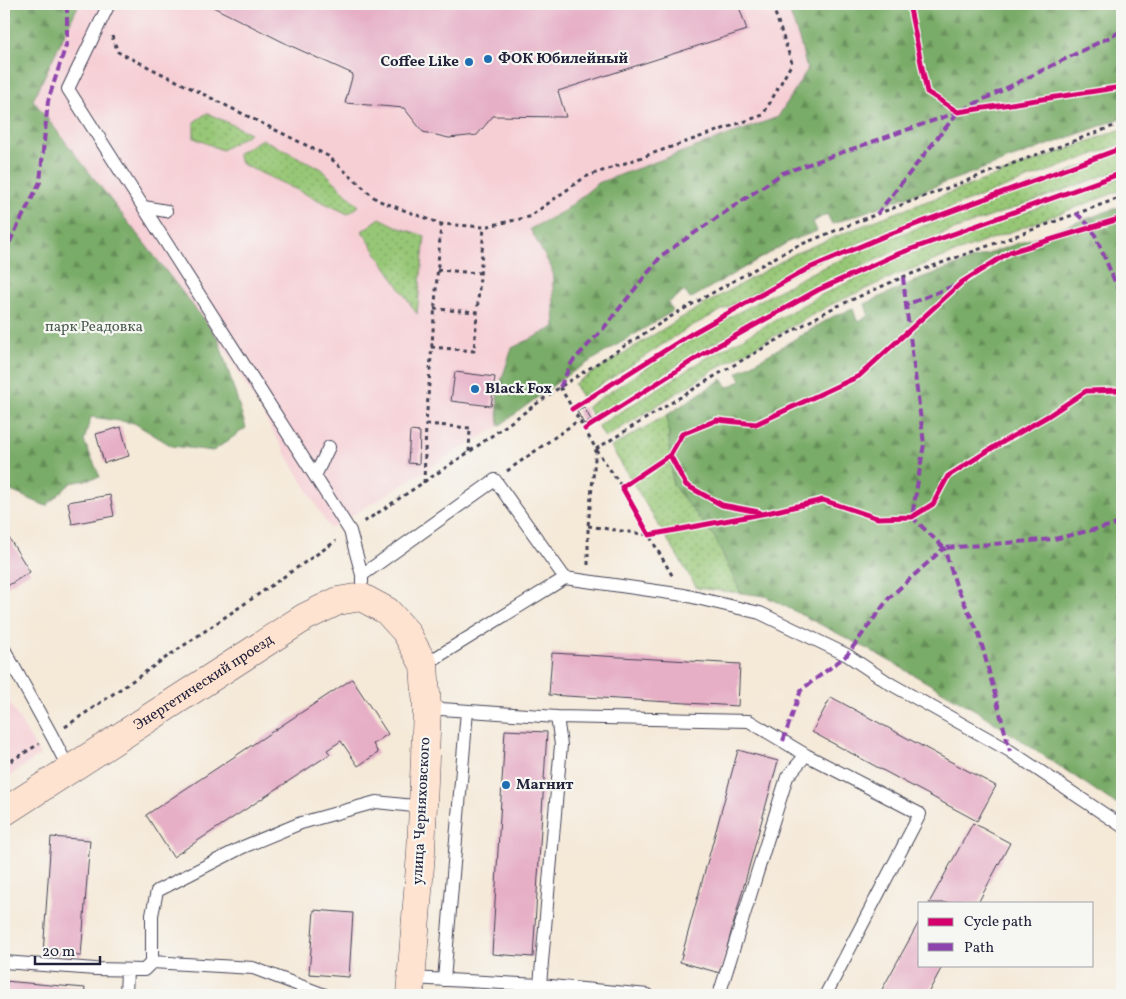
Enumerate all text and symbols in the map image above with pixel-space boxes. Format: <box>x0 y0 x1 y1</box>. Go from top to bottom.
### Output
place label: ФОК Юбилейный <box>498 49 628 70</box>
place label: Coffee Like <box>380 52 459 73</box>
marker: ФОК Юбилейный <box>482 53 494 65</box>
marker: Coffee Like <box>463 56 475 68</box>
park label: парк Реадовка <box>45 317 143 338</box>
place label: Black Fox <box>485 379 553 400</box>
marker: Black Fox <box>469 383 481 395</box>
street label: Энергетический проезд <box>130 629 278 736</box>
street label: улица Черняховского <box>408 737 436 885</box>
place label: Магнит <box>516 775 574 796</box>
marker: Магнит <box>500 779 512 791</box>
legend <box>918 902 1094 966</box>
text: Cycle path <box>964 912 1032 933</box>
scale bar <box>35 934 100 966</box>
text: Path <box>964 938 994 959</box>
text: 20 m <box>42 942 75 963</box>

